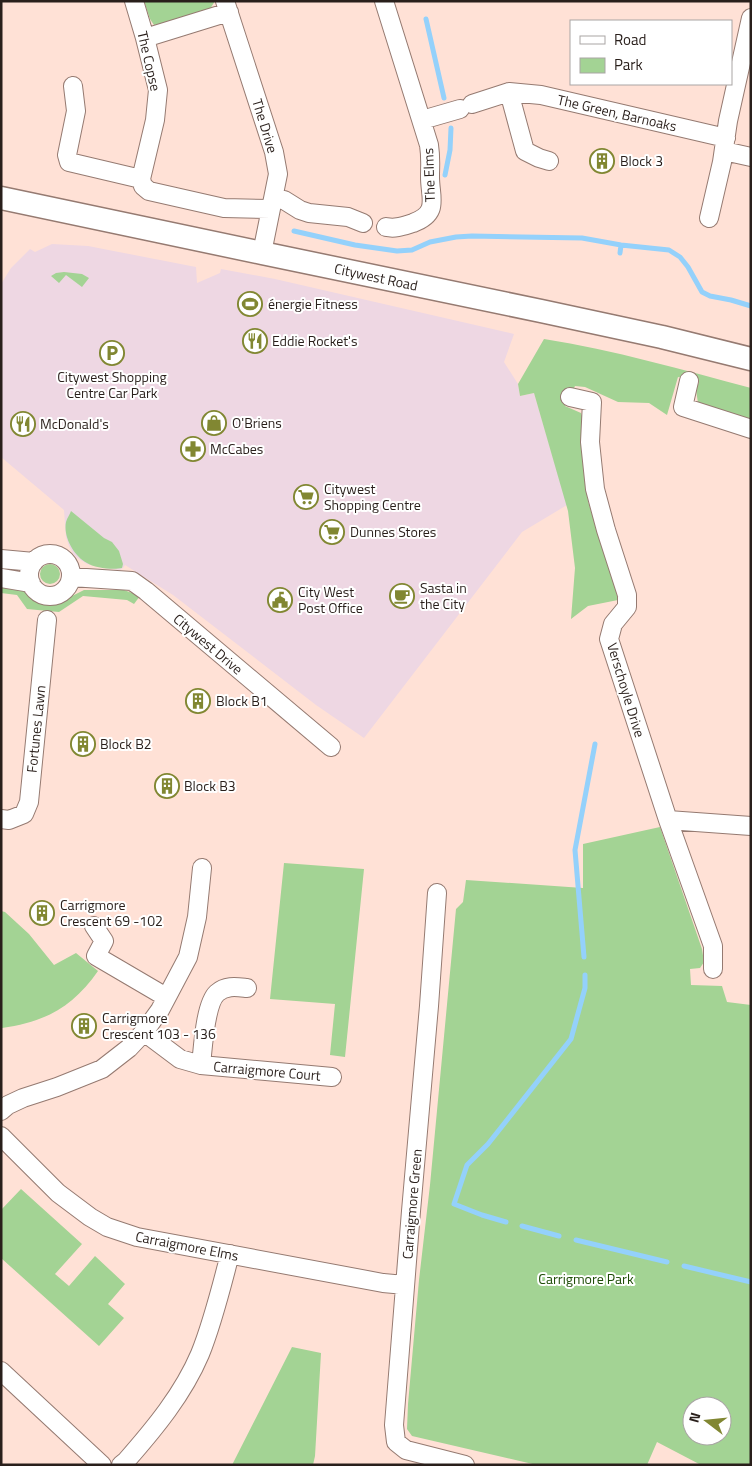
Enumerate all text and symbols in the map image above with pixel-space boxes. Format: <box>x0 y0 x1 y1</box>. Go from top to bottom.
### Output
legend <box>570 20 732 85</box>
text: Road <box>614 28 646 51</box>
street label: The Copse <box>132 29 167 93</box>
text: Park <box>614 53 643 76</box>
street label: The Green, Barnoaks <box>555 89 679 136</box>
street label: The Drive <box>247 96 284 156</box>
street label: The Elms <box>417 148 440 202</box>
building icon: Block 3 <box>589 148 615 174</box>
place label: Block 3 <box>620 150 663 171</box>
street label: Citywest Road <box>332 257 420 296</box>
sports icon: énergie Fitness <box>237 291 263 317</box>
place label: énergie Fitness <box>268 293 358 314</box>
restaurant icon: Eddie Rocket's <box>242 328 268 354</box>
place label: Eddie Rocket's <box>272 330 357 351</box>
parking icon: Citywest Shopping Centre Car Park <box>99 340 125 366</box>
place label: Citywest Shopping Centre Car Park <box>57 366 167 403</box>
shop icon: O'Briens <box>201 410 227 436</box>
restaurant icon: McDonald's <box>10 411 36 437</box>
place label: O'Briens <box>232 412 282 433</box>
place label: McDonald's <box>40 413 109 434</box>
pharmacy icon: McCabes <box>180 436 206 462</box>
place label: McCabes <box>210 438 263 459</box>
place label: Citywest Shopping Centre <box>324 478 421 515</box>
supermarket icon: Citywest Shopping Centre <box>293 484 319 510</box>
supermarket icon: Dunnes Stores <box>319 519 345 545</box>
place label: Dunnes Stores <box>350 521 436 542</box>
place label: Sasta in the City <box>420 577 467 614</box>
place label: City West Post Office <box>298 581 363 618</box>
cafe icon: Sasta in the City <box>389 583 415 609</box>
public building icon: City West Post Office <box>267 587 293 613</box>
street label: Citywest Drive <box>169 608 248 679</box>
street label: Verschoyle Drive <box>602 640 651 740</box>
street label: Fortunes Lawn <box>20 684 51 774</box>
building icon: Block B1 <box>185 688 211 714</box>
place label: Block B1 <box>216 690 268 711</box>
building icon: Block B2 <box>70 731 96 757</box>
place label: Block B2 <box>100 733 152 754</box>
building icon: Block B3 <box>154 773 180 799</box>
place label: Block B3 <box>184 775 236 796</box>
place label: Carrigmore Crescent 69 -102 <box>60 894 163 931</box>
building icon: Carrigmore Crescent 69 -102 <box>29 900 55 926</box>
place label: Carrigmore Crescent 103 - 136 <box>102 1007 216 1044</box>
building icon: Carrigmore Crescent 103 - 136 <box>71 1013 97 1039</box>
street label: Carraigmore Court <box>213 1055 322 1086</box>
street label: Carraigmore Green <box>396 1148 427 1260</box>
street label: Carraigmore Elms <box>134 1225 241 1266</box>
park label: Carrigmore Park <box>538 1268 634 1289</box>
north arrow <box>682 1396 732 1446</box>
text: N <box>683 1410 705 1425</box>

